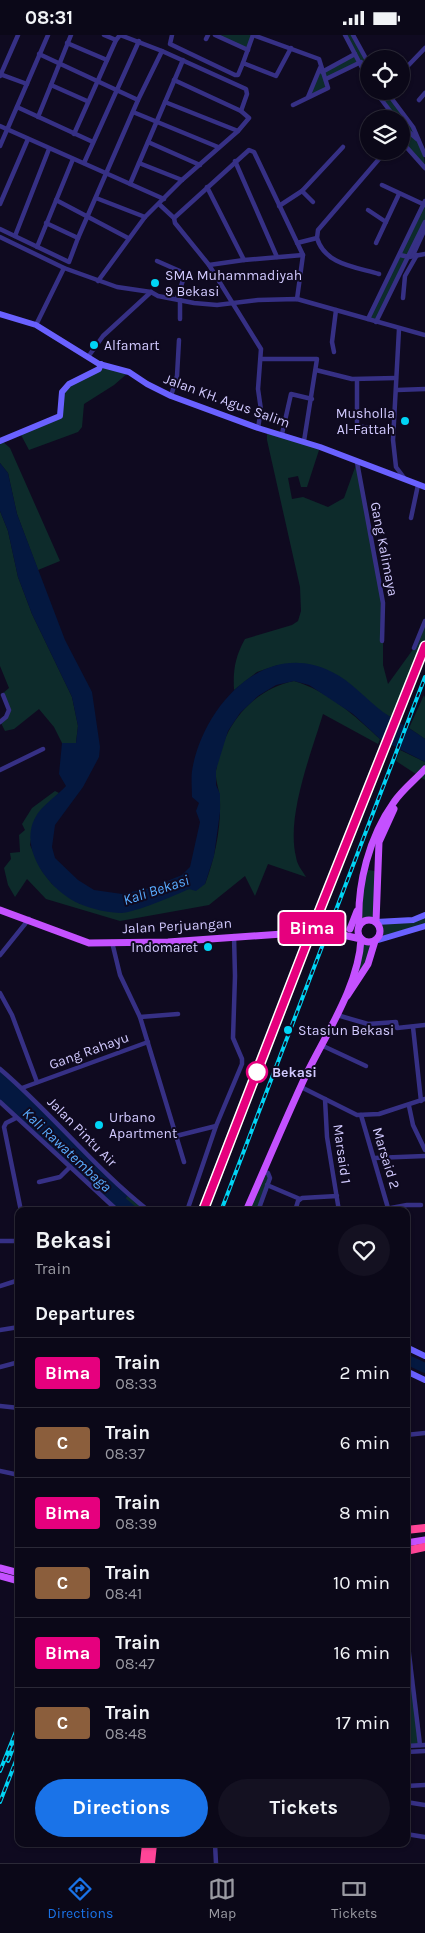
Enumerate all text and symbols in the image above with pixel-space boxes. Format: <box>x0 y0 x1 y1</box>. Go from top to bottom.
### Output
text: 08:31 <box>25 7 73 29</box>
map controls <box>360 50 410 160</box>
button: locate <box>360 50 410 100</box>
button: layers <box>360 110 410 160</box>
place label: SMA Muhammadiyah 9 Bekasi <box>165 267 302 300</box>
marker: SMA Muhammadiyah 9 Bekasi <box>149 277 161 289</box>
place label: Alfamart <box>104 337 160 354</box>
marker: Alfamart <box>88 339 100 351</box>
street label: Jalan KH. Agus Salim <box>162 370 292 432</box>
place label: Musholla Al-Fattah <box>336 405 395 438</box>
marker: Musholla Al-Fattah <box>399 415 411 427</box>
street label: Gang Kalimaya <box>367 500 401 598</box>
water label: Kali Bekasi <box>121 871 191 909</box>
line badge: Bima <box>277 912 347 944</box>
street label: Jalan Perjuangan <box>122 915 232 937</box>
text: Bima <box>289 917 335 939</box>
place label: Indomaret <box>131 939 198 956</box>
marker: Indomaret <box>202 941 214 953</box>
place label: Stasiun Bekasi <box>298 1022 394 1039</box>
marker: Stasiun Bekasi <box>282 1024 294 1036</box>
street label: Gang Rahayu <box>47 1029 131 1073</box>
marker: Bekasi <box>246 1061 268 1083</box>
place label: Bekasi <box>272 1064 317 1081</box>
street label: Jalan Pintu Air <box>44 1094 121 1171</box>
water label: Kali Rawatembaga <box>19 1104 115 1196</box>
place label: Urbano Apartment <box>109 1109 177 1142</box>
marker: Urbano Apartment <box>93 1119 105 1131</box>
street label: Marsaid 1 <box>329 1123 355 1185</box>
street label: Marsaid 2 <box>369 1125 403 1191</box>
button: heart <box>338 1224 390 1276</box>
text: Bekasi <box>35 1226 112 1254</box>
text: Train <box>35 1259 71 1278</box>
text: Departures <box>35 1303 135 1325</box>
text: Train <box>115 1352 160 1374</box>
text: Bima <box>45 1362 90 1384</box>
text: 2 min <box>340 1362 390 1384</box>
text: 08:33 <box>115 1374 157 1393</box>
text: Train <box>105 1422 150 1444</box>
text: C <box>57 1432 68 1454</box>
text: 6 min <box>340 1432 390 1454</box>
text: 08:37 <box>105 1444 145 1463</box>
text: Train <box>115 1492 160 1514</box>
text: Bima <box>45 1502 90 1524</box>
text: 8 min <box>339 1502 390 1524</box>
text: 08:39 <box>115 1514 157 1533</box>
text: Train <box>105 1562 150 1584</box>
text: C <box>57 1572 68 1594</box>
text: 10 min <box>333 1572 390 1594</box>
text: 08:41 <box>105 1584 142 1603</box>
text: Train <box>115 1632 160 1654</box>
text: Bima <box>45 1642 90 1664</box>
text: 16 min <box>333 1642 390 1664</box>
text: 08:47 <box>115 1654 155 1673</box>
text: Train <box>105 1702 150 1724</box>
text: C <box>57 1712 68 1734</box>
text: 17 min <box>335 1712 390 1734</box>
text: 08:48 <box>105 1724 147 1743</box>
button: Directions <box>35 1779 208 1837</box>
button: Tickets <box>218 1779 390 1837</box>
tab: Directions <box>48 1875 113 1922</box>
tab: Map <box>208 1875 236 1922</box>
tab: Tickets <box>331 1875 377 1922</box>

